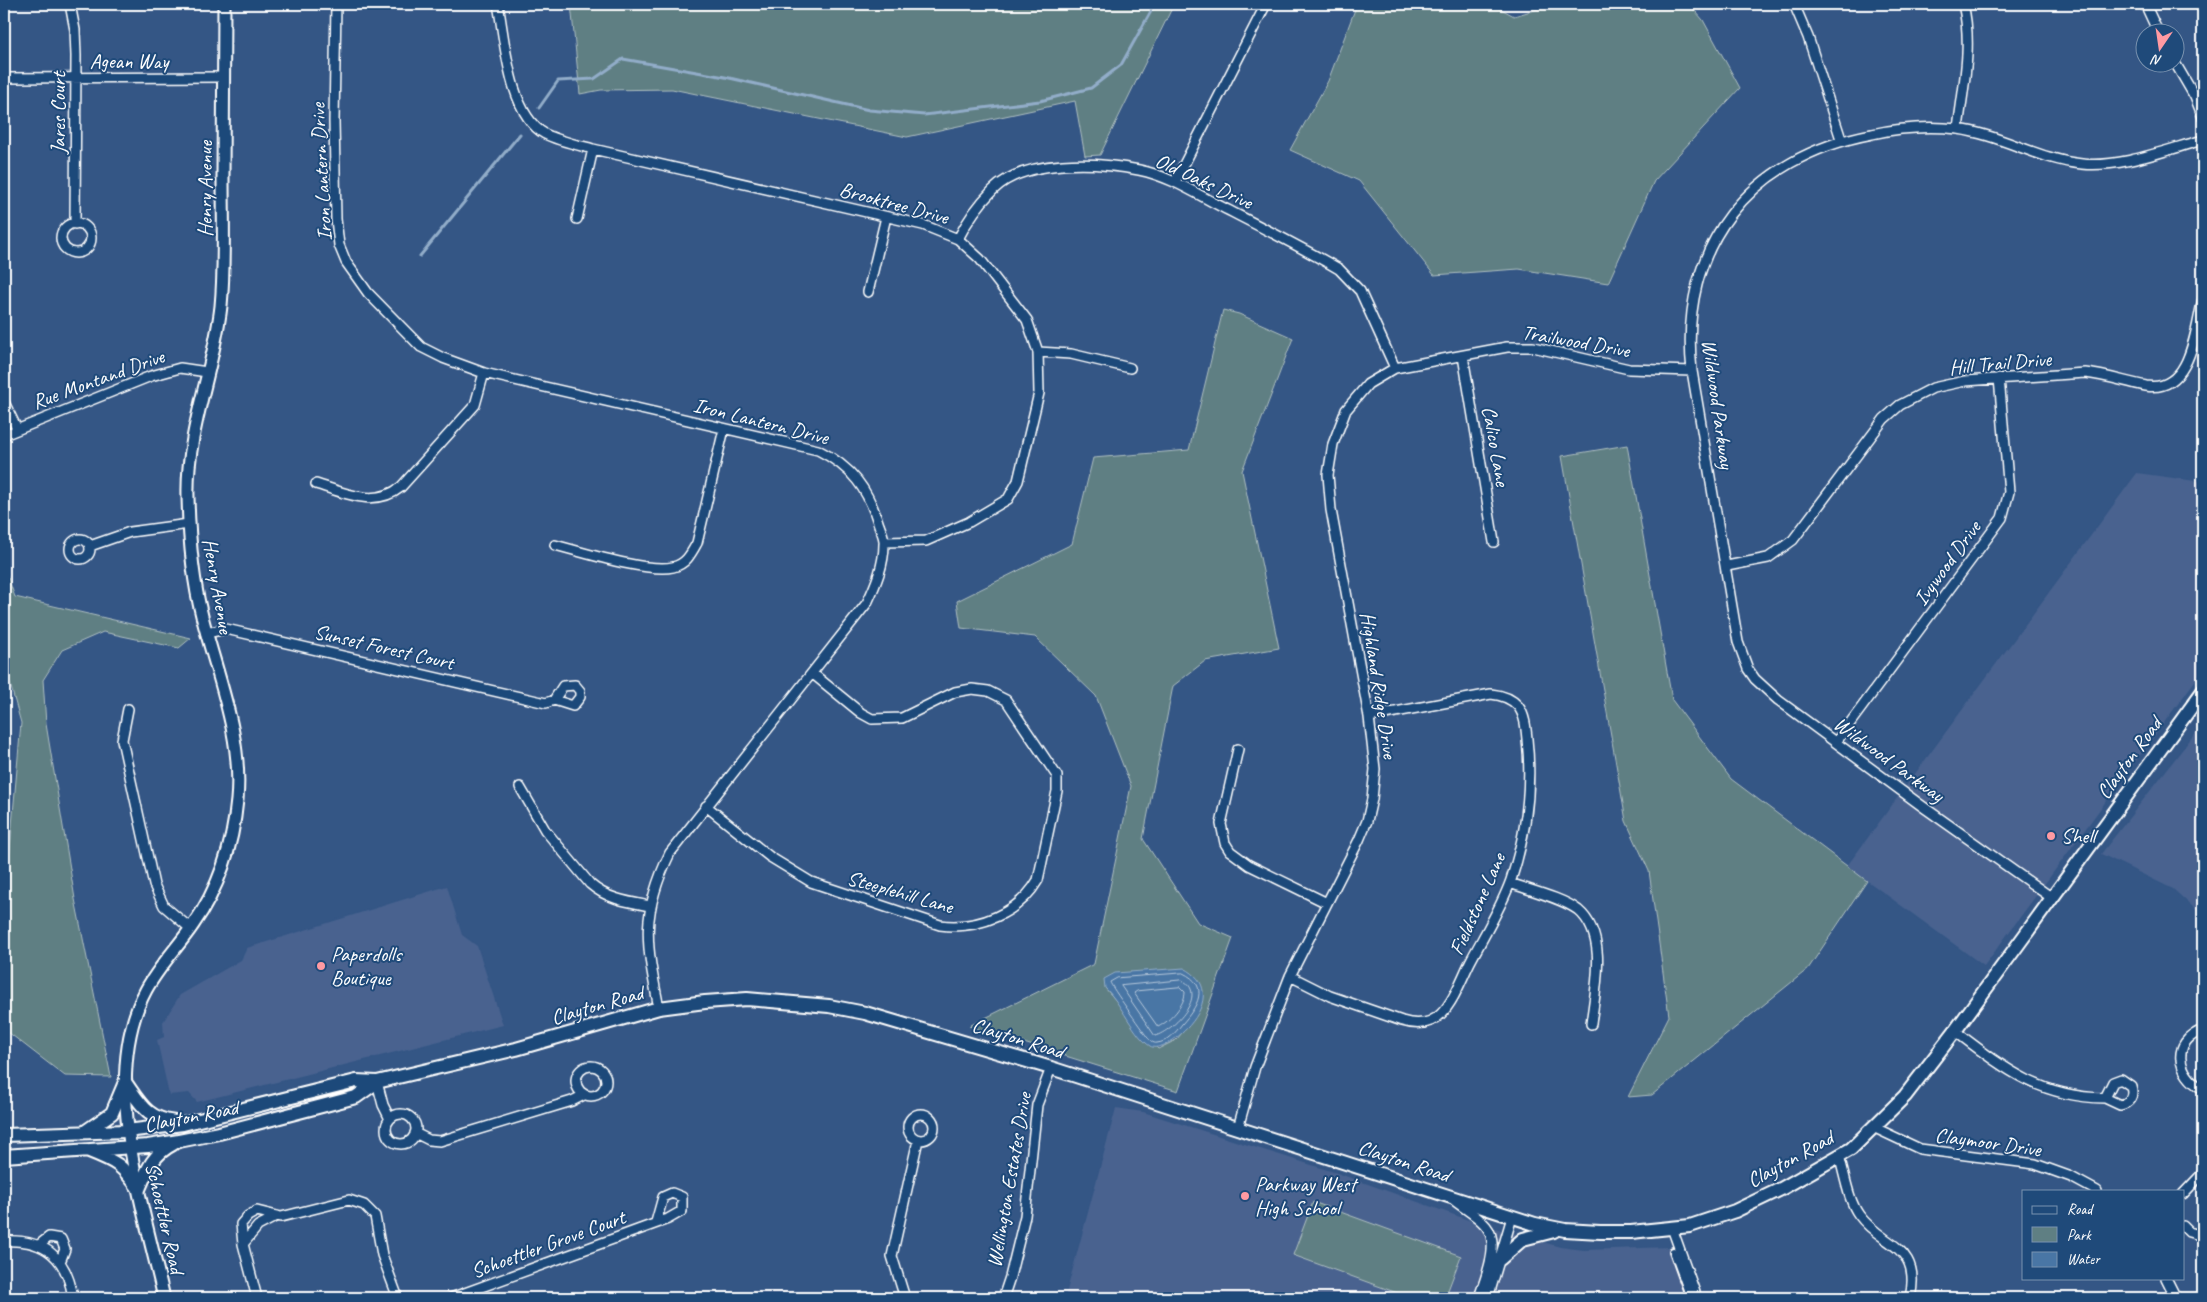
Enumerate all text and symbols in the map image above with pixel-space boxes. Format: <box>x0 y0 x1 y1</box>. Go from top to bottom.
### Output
north arrow <box>2134 22 2184 72</box>
street label: Agean Way <box>90 48 170 74</box>
text: N <box>2149 50 2163 69</box>
street label: Jares Court <box>45 70 71 155</box>
street label: Iron Lantern Drive <box>304 101 338 242</box>
street label: Henry Avenue <box>192 140 218 237</box>
street label: Old Oaks Drive <box>1151 147 1258 215</box>
street label: Brooktree Drive <box>837 176 952 230</box>
street label: Trailwood Drive <box>1520 319 1633 363</box>
street label: Wildwood Parkway <box>1696 338 1740 472</box>
street label: Rue Montand Drive <box>28 343 169 415</box>
street label: Hill Trail Drive <box>1948 345 2053 380</box>
street label: Iron Lantern Drive <box>691 392 832 451</box>
street label: Calico Lane <box>1476 404 1516 489</box>
street label: Ivywood Drive <box>1908 514 1988 610</box>
street label: Henry Avenue <box>197 536 239 637</box>
street label: Highland Ridge Drive <box>1355 610 1404 761</box>
street label: Sunset Forest Court <box>312 618 458 676</box>
street label: Clayton Road <box>2091 709 2170 804</box>
street label: Wildwood Parkway <box>1829 710 1951 809</box>
place label: Shell <box>2061 823 2099 849</box>
marker: Shell <box>2045 830 2057 842</box>
street label: Fieldstone Lane <box>1443 848 1511 959</box>
street label: Steeplehill Lane <box>844 864 957 920</box>
place label: Paperdolls Boutique <box>331 941 403 991</box>
marker: Paperdolls Boutique <box>315 960 327 972</box>
street label: Clayton Road <box>548 978 650 1031</box>
street label: Clayton Road <box>969 1012 1071 1065</box>
street label: Wellington Estates Drive <box>981 1088 1038 1269</box>
street label: Clayton Road <box>142 1093 244 1138</box>
street label: Claymoor Drive <box>1933 1122 2044 1162</box>
street label: Clayton Road <box>1742 1123 1841 1193</box>
street label: Clayton Road <box>1355 1134 1457 1189</box>
street label: Schoettler Road <box>140 1160 191 1280</box>
place label: Parkway West High School <box>1255 1171 1359 1221</box>
marker: Parkway West High School <box>1239 1190 1251 1202</box>
legend <box>2022 1190 2184 1280</box>
text: Road <box>2067 1200 2094 1219</box>
street label: Schoettler Grove Court <box>468 1203 630 1284</box>
text: Park <box>2067 1226 2092 1245</box>
text: Water <box>2067 1250 2101 1269</box>

